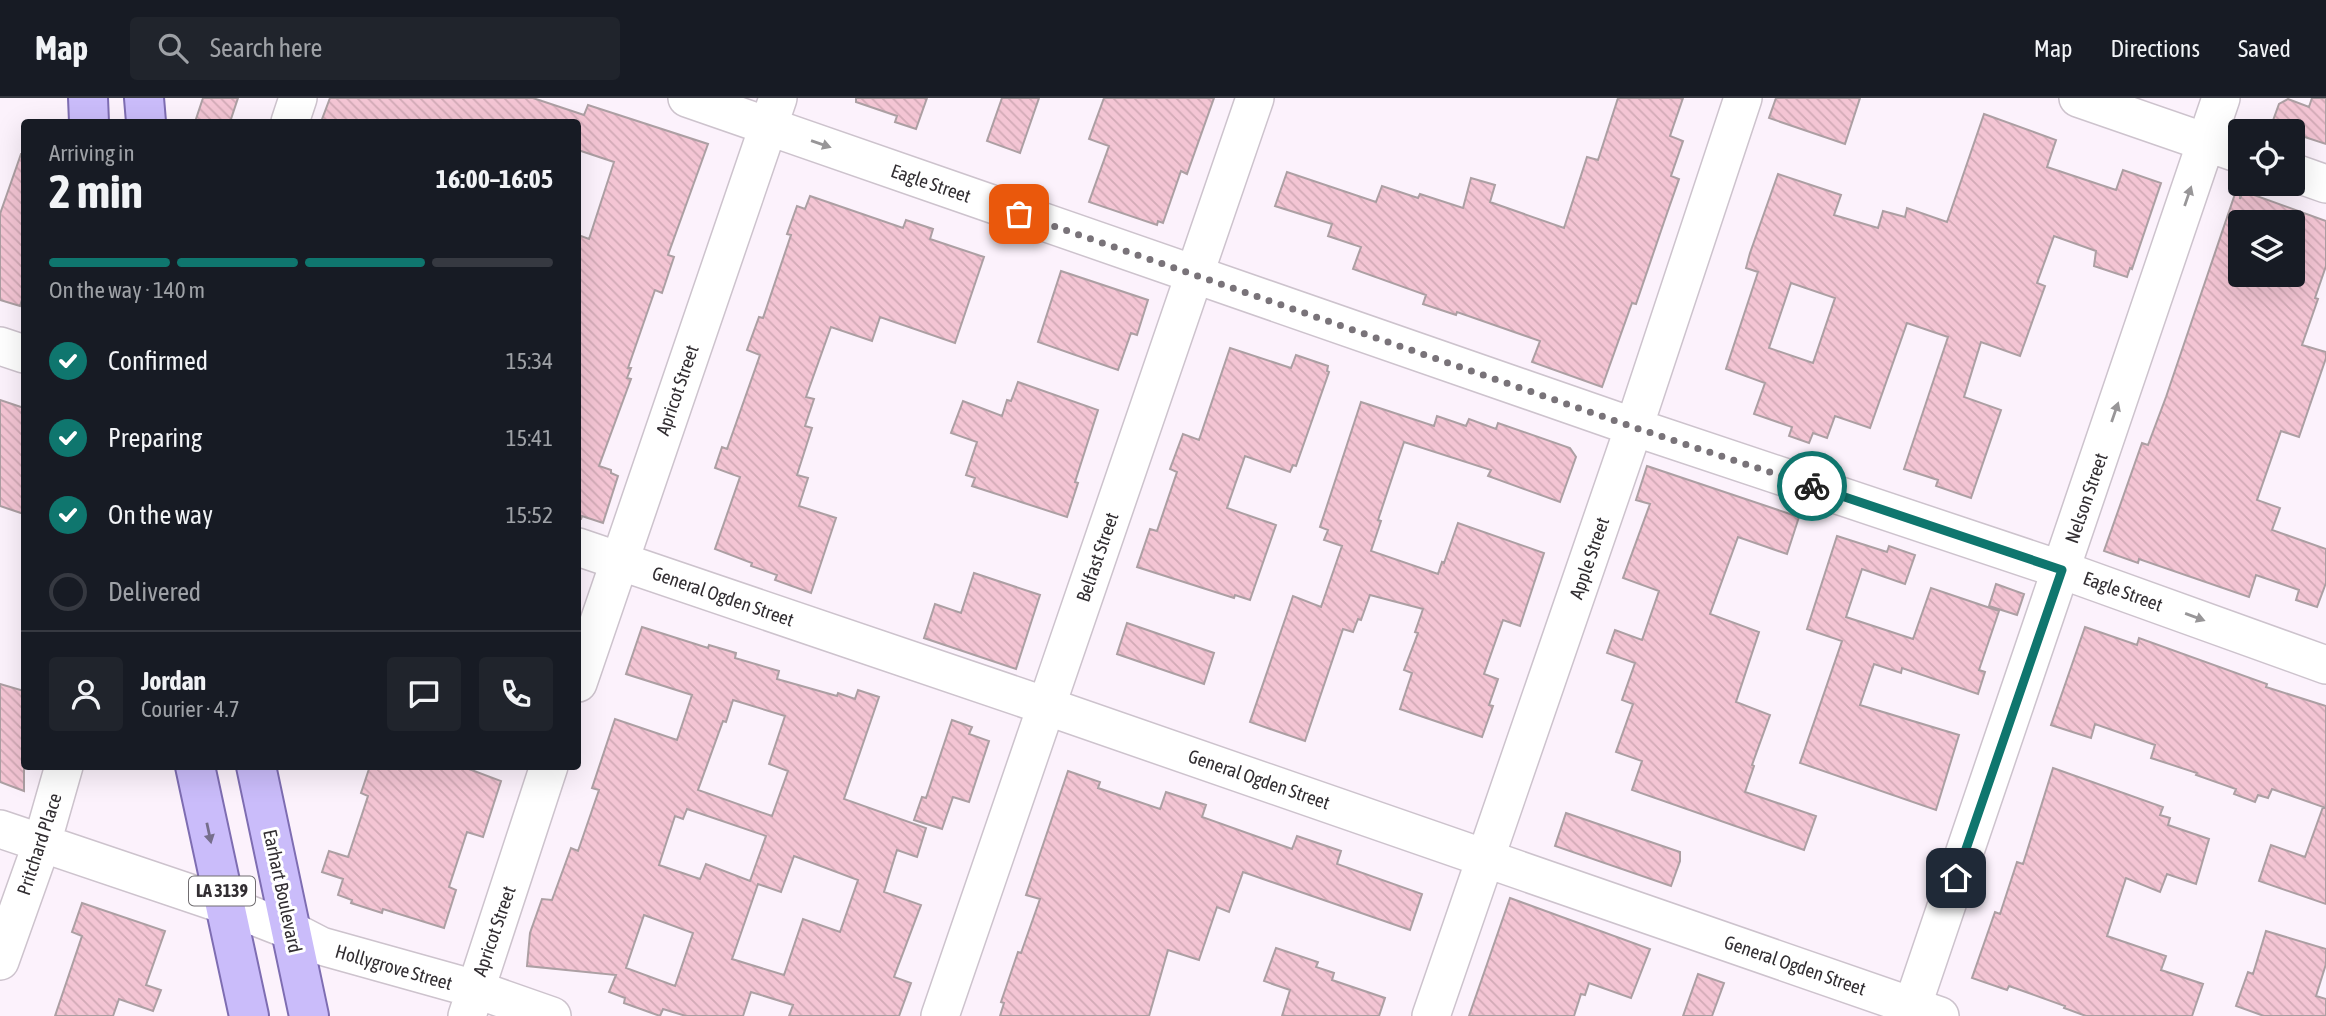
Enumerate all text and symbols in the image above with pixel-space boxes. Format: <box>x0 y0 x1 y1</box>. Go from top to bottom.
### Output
search box <box>130 17 620 80</box>
text: Map <box>35 29 88 67</box>
icon: search <box>154 29 192 67</box>
text: Search here <box>210 33 322 63</box>
text: Map <box>2034 35 2072 62</box>
text: Directions <box>2110 35 2200 62</box>
text: Saved <box>2238 35 2291 62</box>
map controls <box>2228 119 2305 287</box>
button: locate <box>2228 119 2305 196</box>
one-way arrow <box>811 139 832 150</box>
text: Arriving in <box>49 140 135 166</box>
street label: Eagle Street <box>888 159 974 207</box>
text: 16:00–16:05 <box>436 164 553 194</box>
text: 2 min <box>49 165 143 218</box>
pin <box>989 184 1049 244</box>
one-way arrow <box>2183 186 2194 207</box>
icon: bag <box>1000 195 1038 233</box>
button: layers <box>2228 210 2305 287</box>
text: On the way · 140 m <box>49 277 205 303</box>
icon: check <box>49 342 87 380</box>
street label: Apricot Street <box>651 342 703 438</box>
text: Confirmed <box>108 346 208 376</box>
text: 15:34 <box>506 348 553 374</box>
one-way arrow <box>2110 401 2121 422</box>
icon: check <box>49 419 87 457</box>
text: Preparing <box>108 423 202 453</box>
text: 15:41 <box>506 425 553 451</box>
street label: Nelson Street <box>2060 450 2112 546</box>
courier <box>1777 451 1847 521</box>
icon: bike <box>1793 467 1831 505</box>
icon: check <box>49 496 87 534</box>
text: On the way <box>108 500 213 530</box>
text: 15:52 <box>506 502 553 528</box>
street label: Belfast Street <box>1071 509 1123 605</box>
street label: Apple Street <box>1565 514 1613 602</box>
street label: General Ogden Street <box>649 561 797 631</box>
street label: Eagle Street <box>2080 566 2166 616</box>
text: Delivered <box>108 577 201 607</box>
one-way arrow <box>2184 612 2205 623</box>
button: person <box>49 657 123 731</box>
button: chat <box>387 657 461 731</box>
button: phone <box>479 657 553 731</box>
text: Jordan <box>141 666 206 696</box>
text: Courier · 4.7 <box>141 696 240 722</box>
street label: General Ogden Street <box>1185 744 1333 814</box>
street label: Pritchard Place <box>12 790 66 898</box>
one-way arrow <box>204 822 215 844</box>
street label: Earhart Boulevard <box>259 827 307 955</box>
pin <box>1926 848 1986 908</box>
icon: home <box>1937 859 1975 897</box>
road number: LA 3139 <box>189 876 255 906</box>
street label: Apricot Street <box>468 883 520 979</box>
street label: General Ogden Street <box>1721 930 1869 1000</box>
street label: Hollygrove Street <box>333 940 455 994</box>

